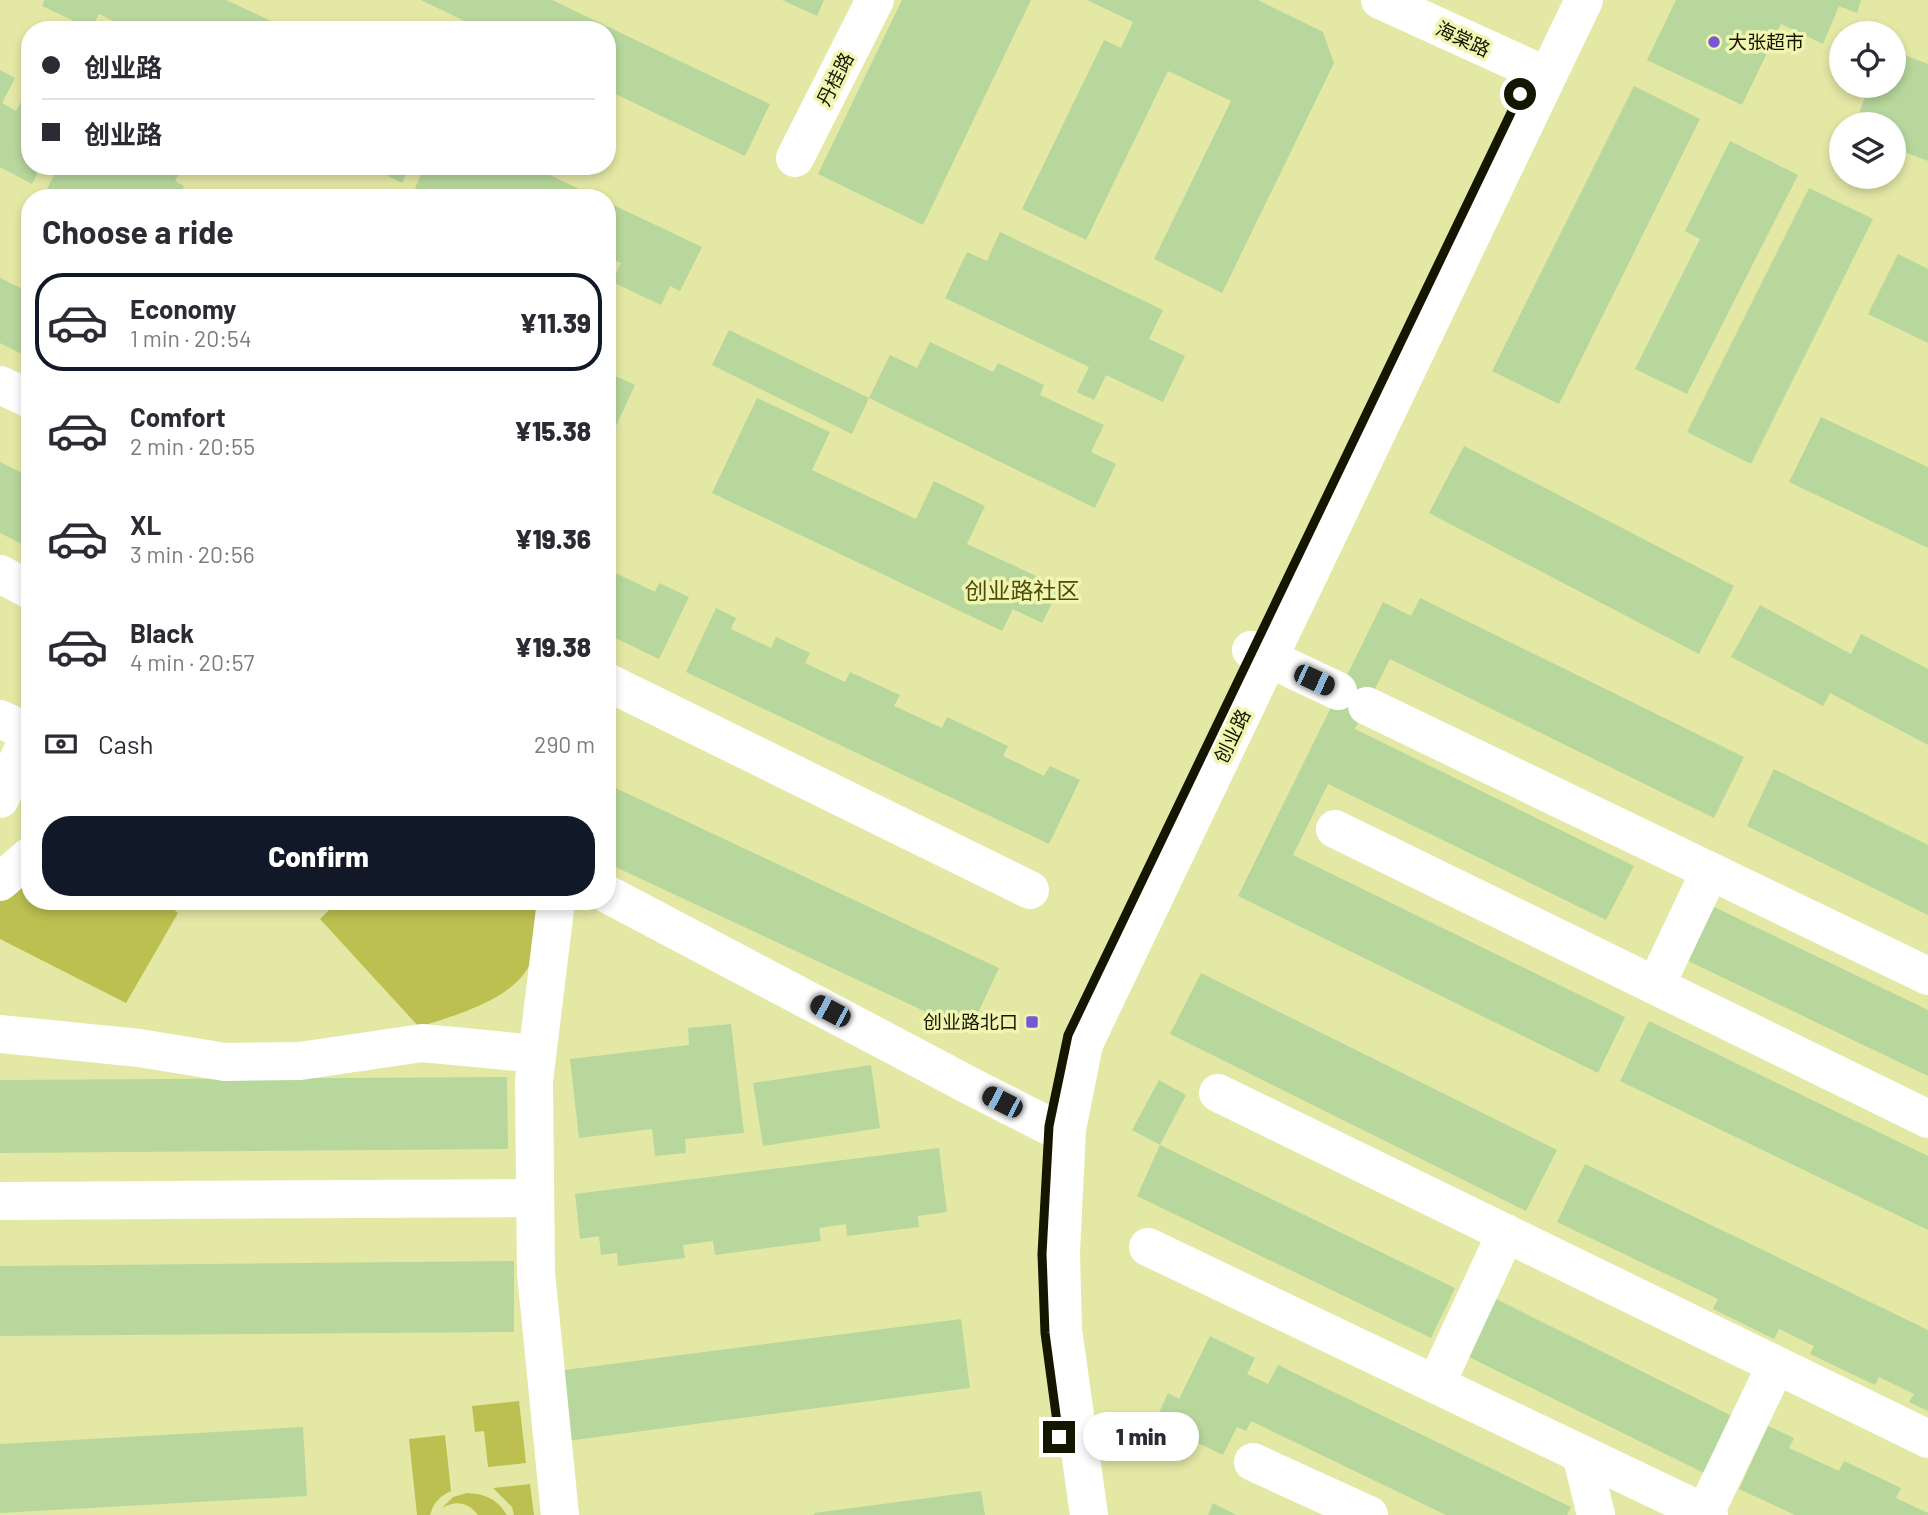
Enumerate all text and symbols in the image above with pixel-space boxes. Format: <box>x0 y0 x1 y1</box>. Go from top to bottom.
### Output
street label: 海棠路 <box>1433 16 1494 61</box>
map controls <box>1829 21 1906 189</box>
button: locate <box>1829 21 1906 98</box>
place label: 大张超市 <box>1728 30 1804 53</box>
marker: 大张超市 <box>1706 34 1722 50</box>
street label: 丹桂路 <box>811 48 858 109</box>
text: 创业路 <box>84 51 162 82</box>
route start <box>1504 78 1536 110</box>
button: layers <box>1829 112 1906 189</box>
text: 创业路 <box>84 118 162 149</box>
text: Choose a ride <box>42 212 234 250</box>
icon: car <box>46 291 109 354</box>
text: Economy <box>130 293 236 324</box>
text: ¥11.39 <box>519 307 591 338</box>
text: 1 min · 20:54 <box>130 324 252 352</box>
icon: car <box>46 399 109 462</box>
text: Comfort <box>130 401 226 432</box>
text: ¥15.38 <box>514 415 591 446</box>
text: 2 min · 20:55 <box>130 432 255 460</box>
icon: car <box>46 507 109 570</box>
text: XL <box>130 509 161 540</box>
text: ¥19.36 <box>515 523 591 554</box>
text: 3 min · 20:56 <box>130 540 255 568</box>
district label: 创业路社区 <box>965 576 1080 604</box>
icon: car <box>46 615 109 678</box>
text: Black <box>130 617 194 648</box>
text: ¥19.38 <box>515 631 591 662</box>
text: 4 min · 20:57 <box>130 648 254 676</box>
car <box>1291 662 1338 698</box>
street label: 创业路 <box>1209 705 1254 766</box>
icon: cash <box>42 725 80 763</box>
text: Cash <box>98 728 153 759</box>
text: 290 m <box>534 730 595 758</box>
button: Confirm <box>42 816 595 896</box>
car <box>807 992 854 1030</box>
place label: 创业路北口 <box>923 1010 1018 1033</box>
marker: 创业路北口 <box>1024 1014 1040 1030</box>
car <box>979 1083 1026 1121</box>
callout: 1 min <box>1084 1412 1199 1462</box>
route end <box>1043 1421 1075 1453</box>
text: 1 min <box>1116 1422 1166 1450</box>

